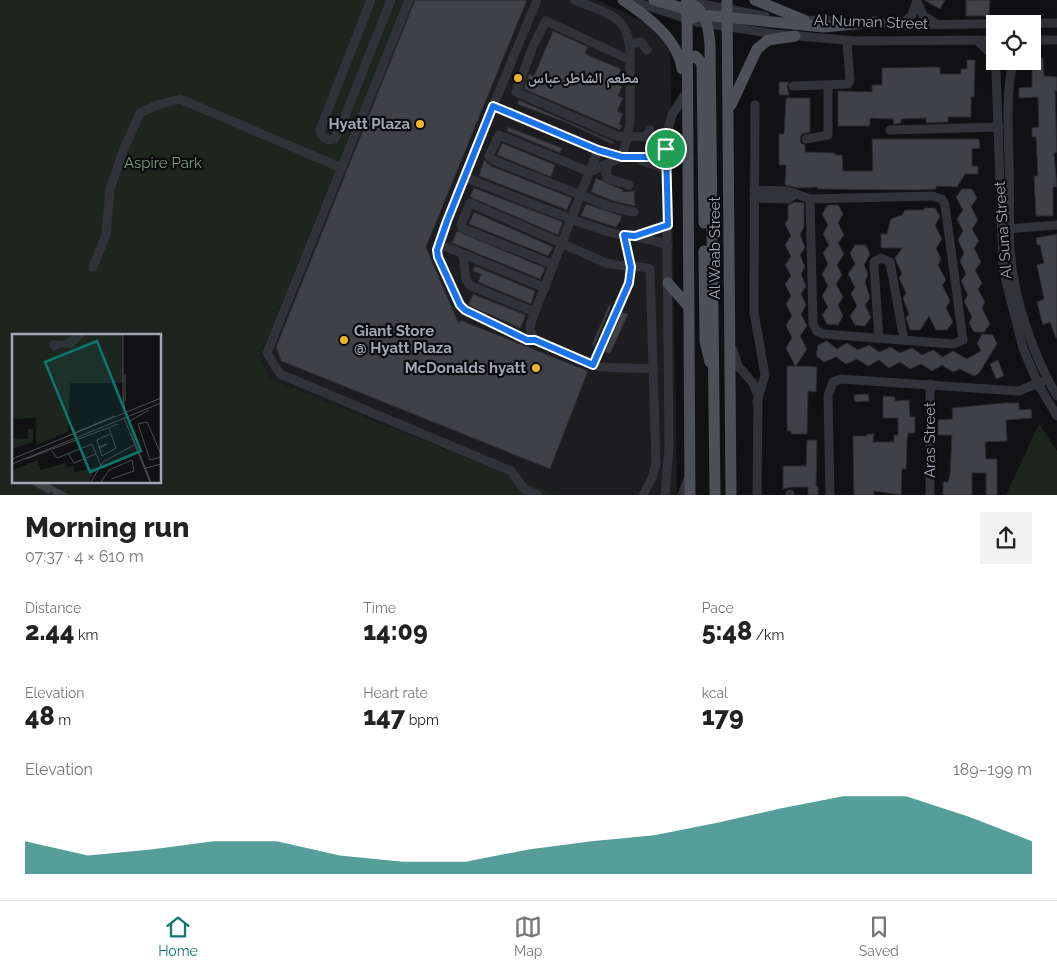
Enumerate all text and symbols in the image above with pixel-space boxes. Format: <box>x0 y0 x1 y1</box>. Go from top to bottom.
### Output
street label: Al Numan Street <box>814 11 928 33</box>
map controls <box>986 15 1041 70</box>
button: locate <box>986 15 1041 70</box>
place label: مطعم الشاطر عباس <box>528 69 639 88</box>
marker: مطعم الشاطر عباس <box>512 72 524 84</box>
place label: Hyatt Plaza <box>328 115 410 133</box>
marker: Hyatt Plaza <box>414 118 426 130</box>
pin <box>645 128 687 170</box>
icon: arrive <box>652 135 680 163</box>
park label: Aspire Park <box>124 154 202 172</box>
street label: Al Suna Street <box>991 181 1015 279</box>
street label: Al Waab Street <box>706 197 724 299</box>
place label: Giant Store @ Hyatt Plaza <box>354 322 452 357</box>
inset map <box>12 334 161 482</box>
marker: Giant Store @ Hyatt Plaza <box>338 334 350 346</box>
place label: McDonalds hyatt <box>405 359 526 377</box>
marker: McDonalds hyatt <box>530 362 542 374</box>
street label: Aras Street <box>921 402 939 478</box>
text: Morning run <box>25 511 189 544</box>
button: share <box>980 512 1032 564</box>
text: 07:37 · 4 × 610 m <box>25 547 144 566</box>
text: Distance <box>25 600 81 616</box>
text: Time <box>363 600 396 616</box>
text: Pace <box>702 600 734 616</box>
text: 2.44 <box>25 616 74 646</box>
text: 14:09 <box>363 616 428 646</box>
text: 5:48 <box>702 616 752 646</box>
text: km <box>74 627 98 643</box>
text: /km <box>752 627 784 643</box>
text: Elevation <box>25 685 84 701</box>
text: Heart rate <box>363 685 428 701</box>
text: kcal <box>702 685 728 701</box>
text: 48 <box>25 701 55 731</box>
text: 147 <box>363 701 405 731</box>
text: 179 <box>702 701 744 731</box>
text: m <box>55 712 71 728</box>
text: bpm <box>405 712 439 728</box>
text: Elevation <box>25 760 93 779</box>
text: 189–199 m <box>953 760 1032 779</box>
tab: Home <box>158 913 198 959</box>
tab: Map <box>514 913 543 959</box>
tab: Saved <box>859 913 899 959</box>

